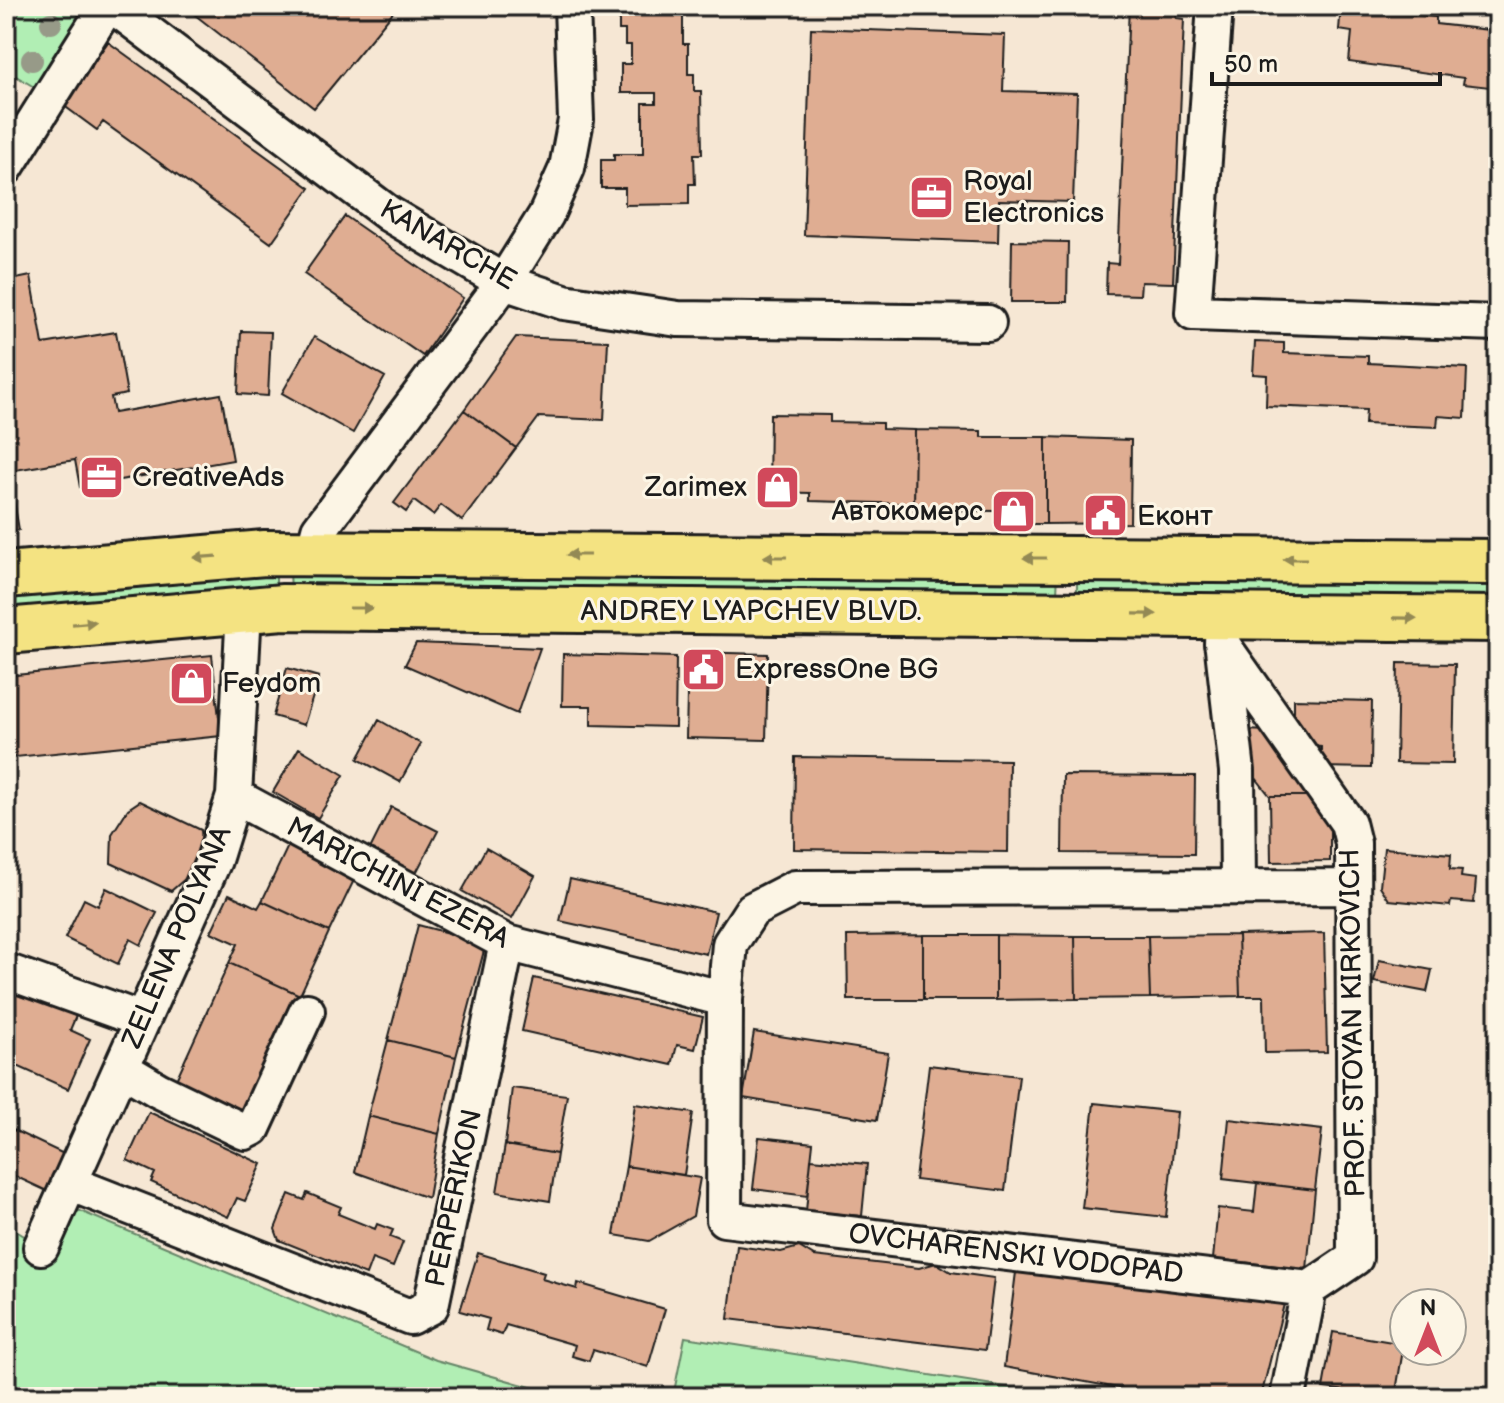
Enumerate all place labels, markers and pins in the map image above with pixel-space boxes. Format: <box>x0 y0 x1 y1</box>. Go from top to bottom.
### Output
place label: Royal Electronics <box>963 165 1104 230</box>
office icon: Royal Electronics <box>908 173 956 221</box>
office icon: CreativeAds <box>77 453 125 501</box>
place label: CreativeAds <box>132 461 284 494</box>
shop icon: Zarimex <box>754 463 802 511</box>
place label: Zarimex <box>644 471 747 504</box>
shop icon: Автокомерс <box>990 487 1038 535</box>
public building icon: Еконт <box>1082 492 1130 540</box>
place label: Автокомерс <box>831 495 983 528</box>
place label: Еконт <box>1137 500 1213 533</box>
public building icon: ExpressOne BG <box>680 645 728 693</box>
place label: ExpressOne BG <box>735 653 938 686</box>
shop icon: Feydom <box>167 659 215 707</box>
place label: Feydom <box>222 667 321 700</box>

